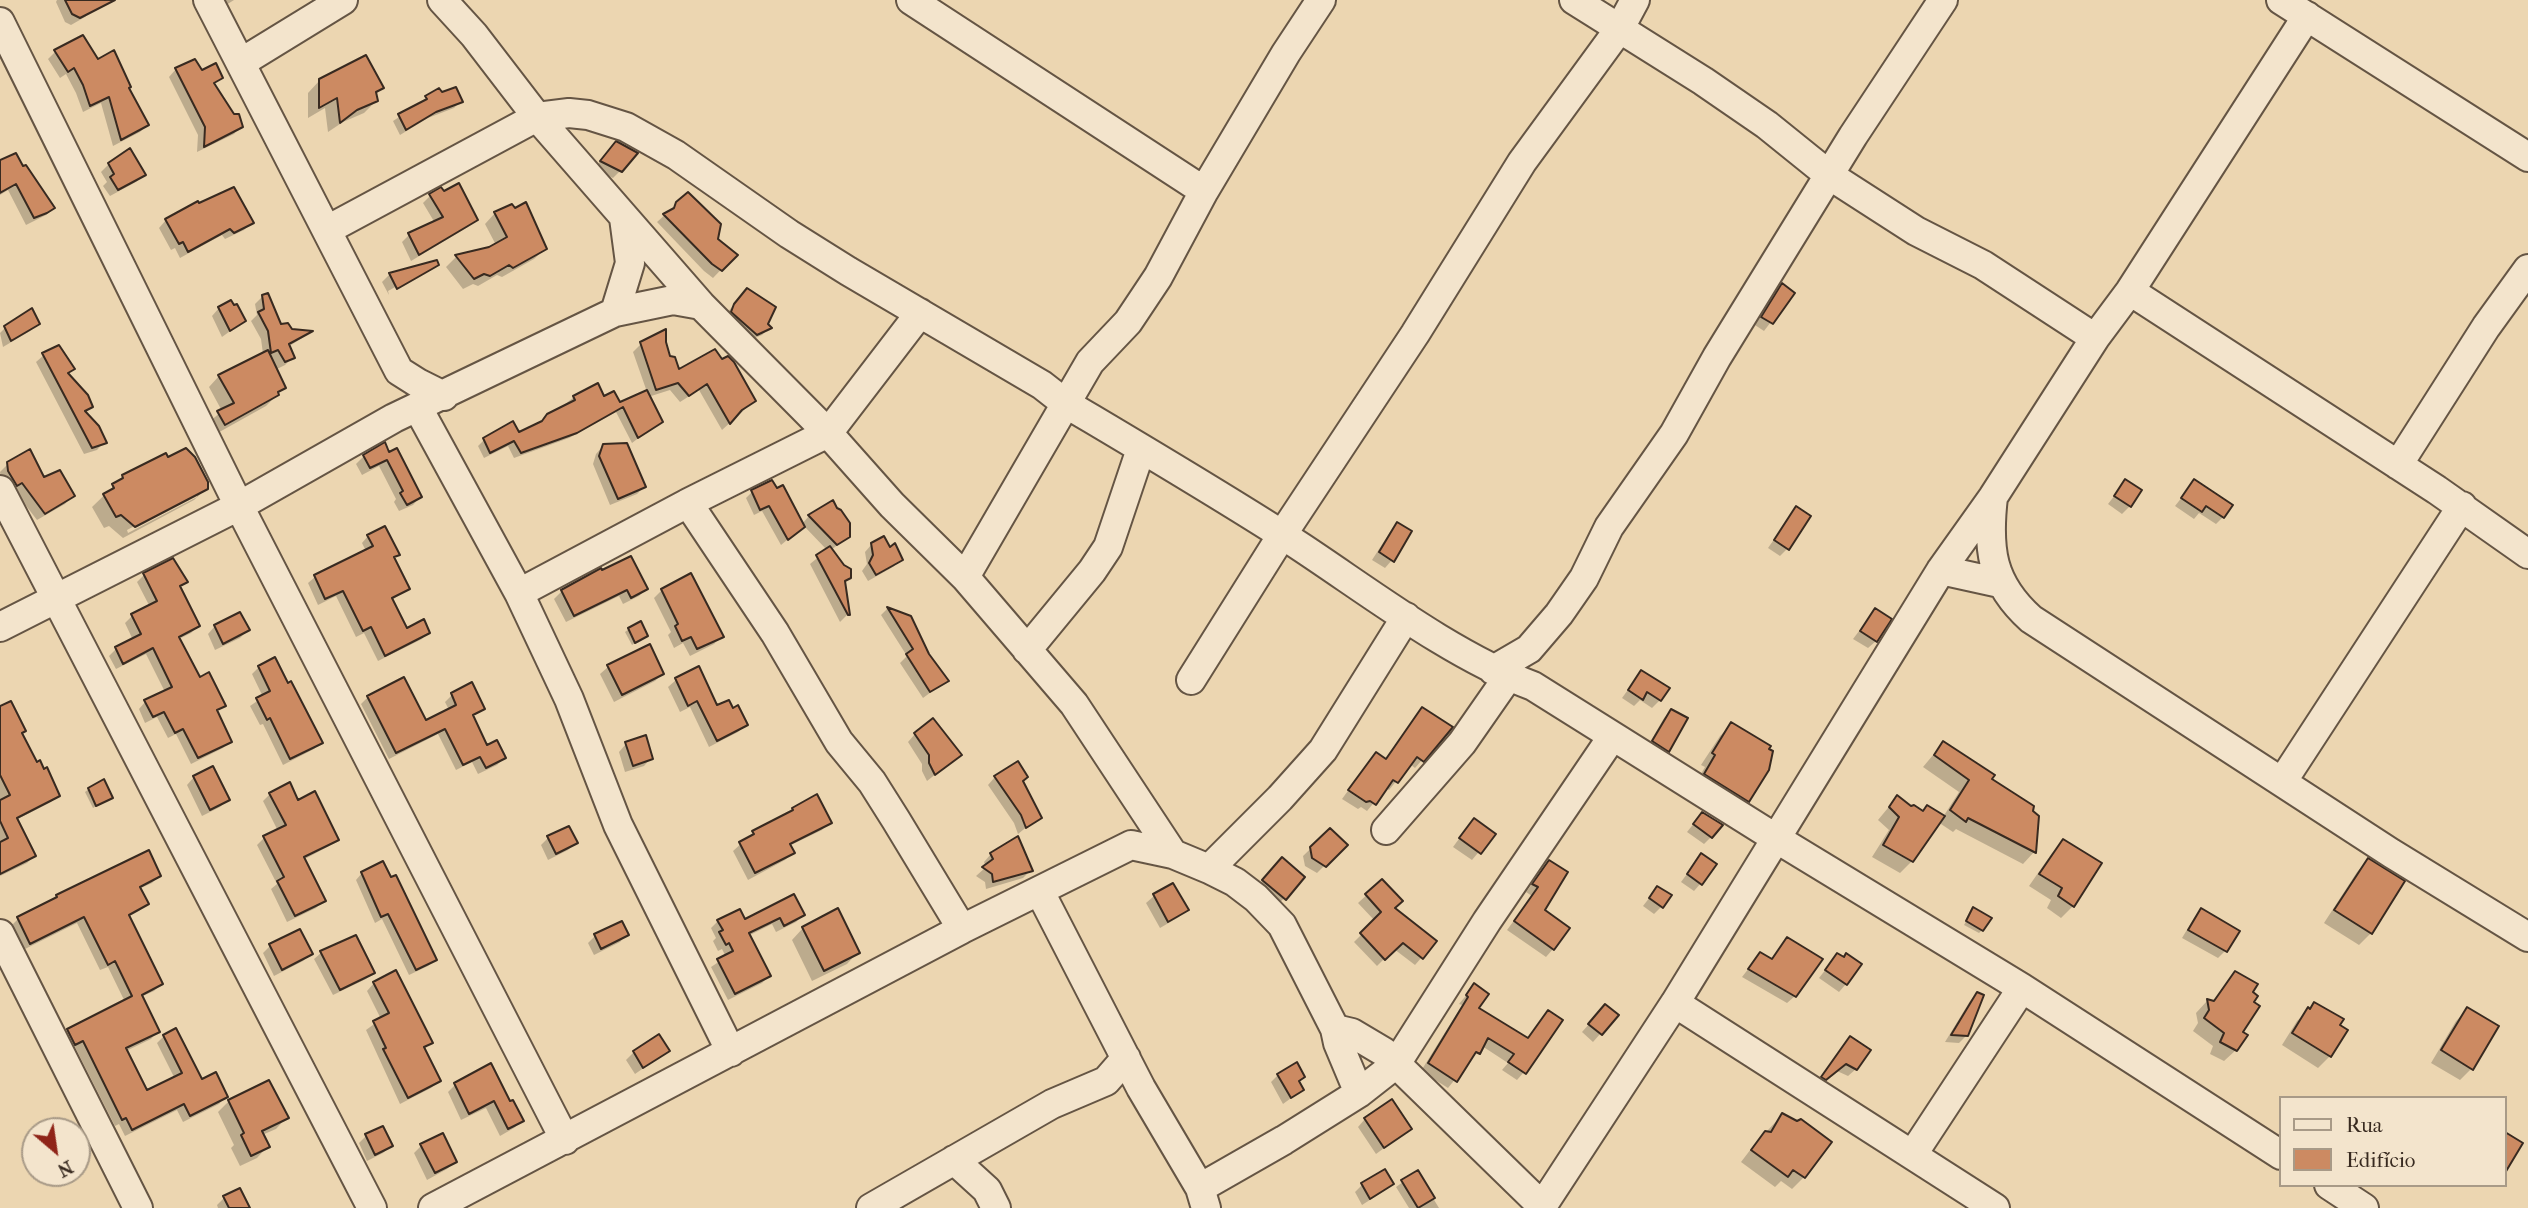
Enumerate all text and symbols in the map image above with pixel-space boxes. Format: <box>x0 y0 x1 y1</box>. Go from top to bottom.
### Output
legend <box>2280 1096 2507 1187</box>
text: Rua <box>2346 1113 2383 1137</box>
north arrow <box>21 1117 91 1187</box>
text: Edifício <box>2346 1148 2415 1172</box>
text: N <box>54 1155 77 1182</box>

